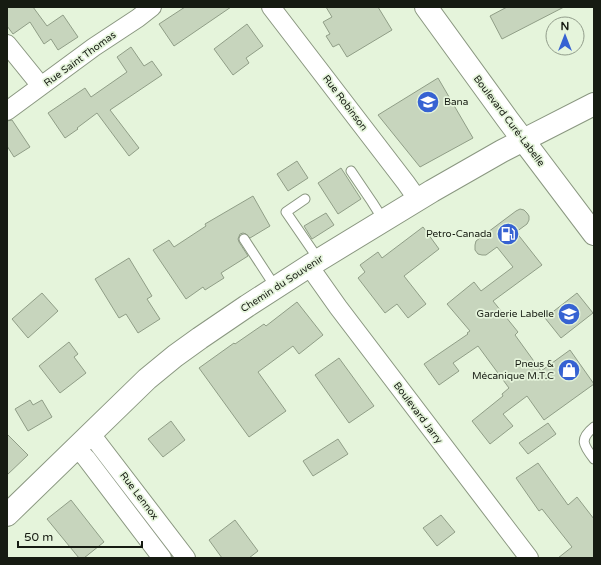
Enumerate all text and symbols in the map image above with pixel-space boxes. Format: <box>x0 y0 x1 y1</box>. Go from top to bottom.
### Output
north arrow <box>545 16 585 56</box>
text: N <box>561 20 569 33</box>
street label: Rue Saint Thomas <box>42 29 118 89</box>
street label: Rue Robinson <box>320 73 370 133</box>
street label: Boulevard Curé-Labelle <box>471 73 547 169</box>
school or university icon: Bana <box>415 89 441 115</box>
place label: Bana <box>444 96 468 108</box>
fuel station icon: Petro-Canada <box>495 221 521 247</box>
place label: Petro-Canada <box>426 228 492 240</box>
street label: Chemin du Souvenir <box>239 253 326 315</box>
school or university icon: Garderie Labelle <box>556 301 582 327</box>
place label: Garderie Labelle <box>477 308 554 320</box>
shop icon: Pneus & Mécanique M.T.C <box>556 357 582 383</box>
place label: Pneus & Mécanique M.T.C <box>472 358 554 382</box>
street label: Boulevard Jarry <box>391 380 445 447</box>
street label: Rue Lennox <box>117 470 161 522</box>
scale bar <box>18 523 142 549</box>
text: 50 m <box>24 530 53 544</box>

